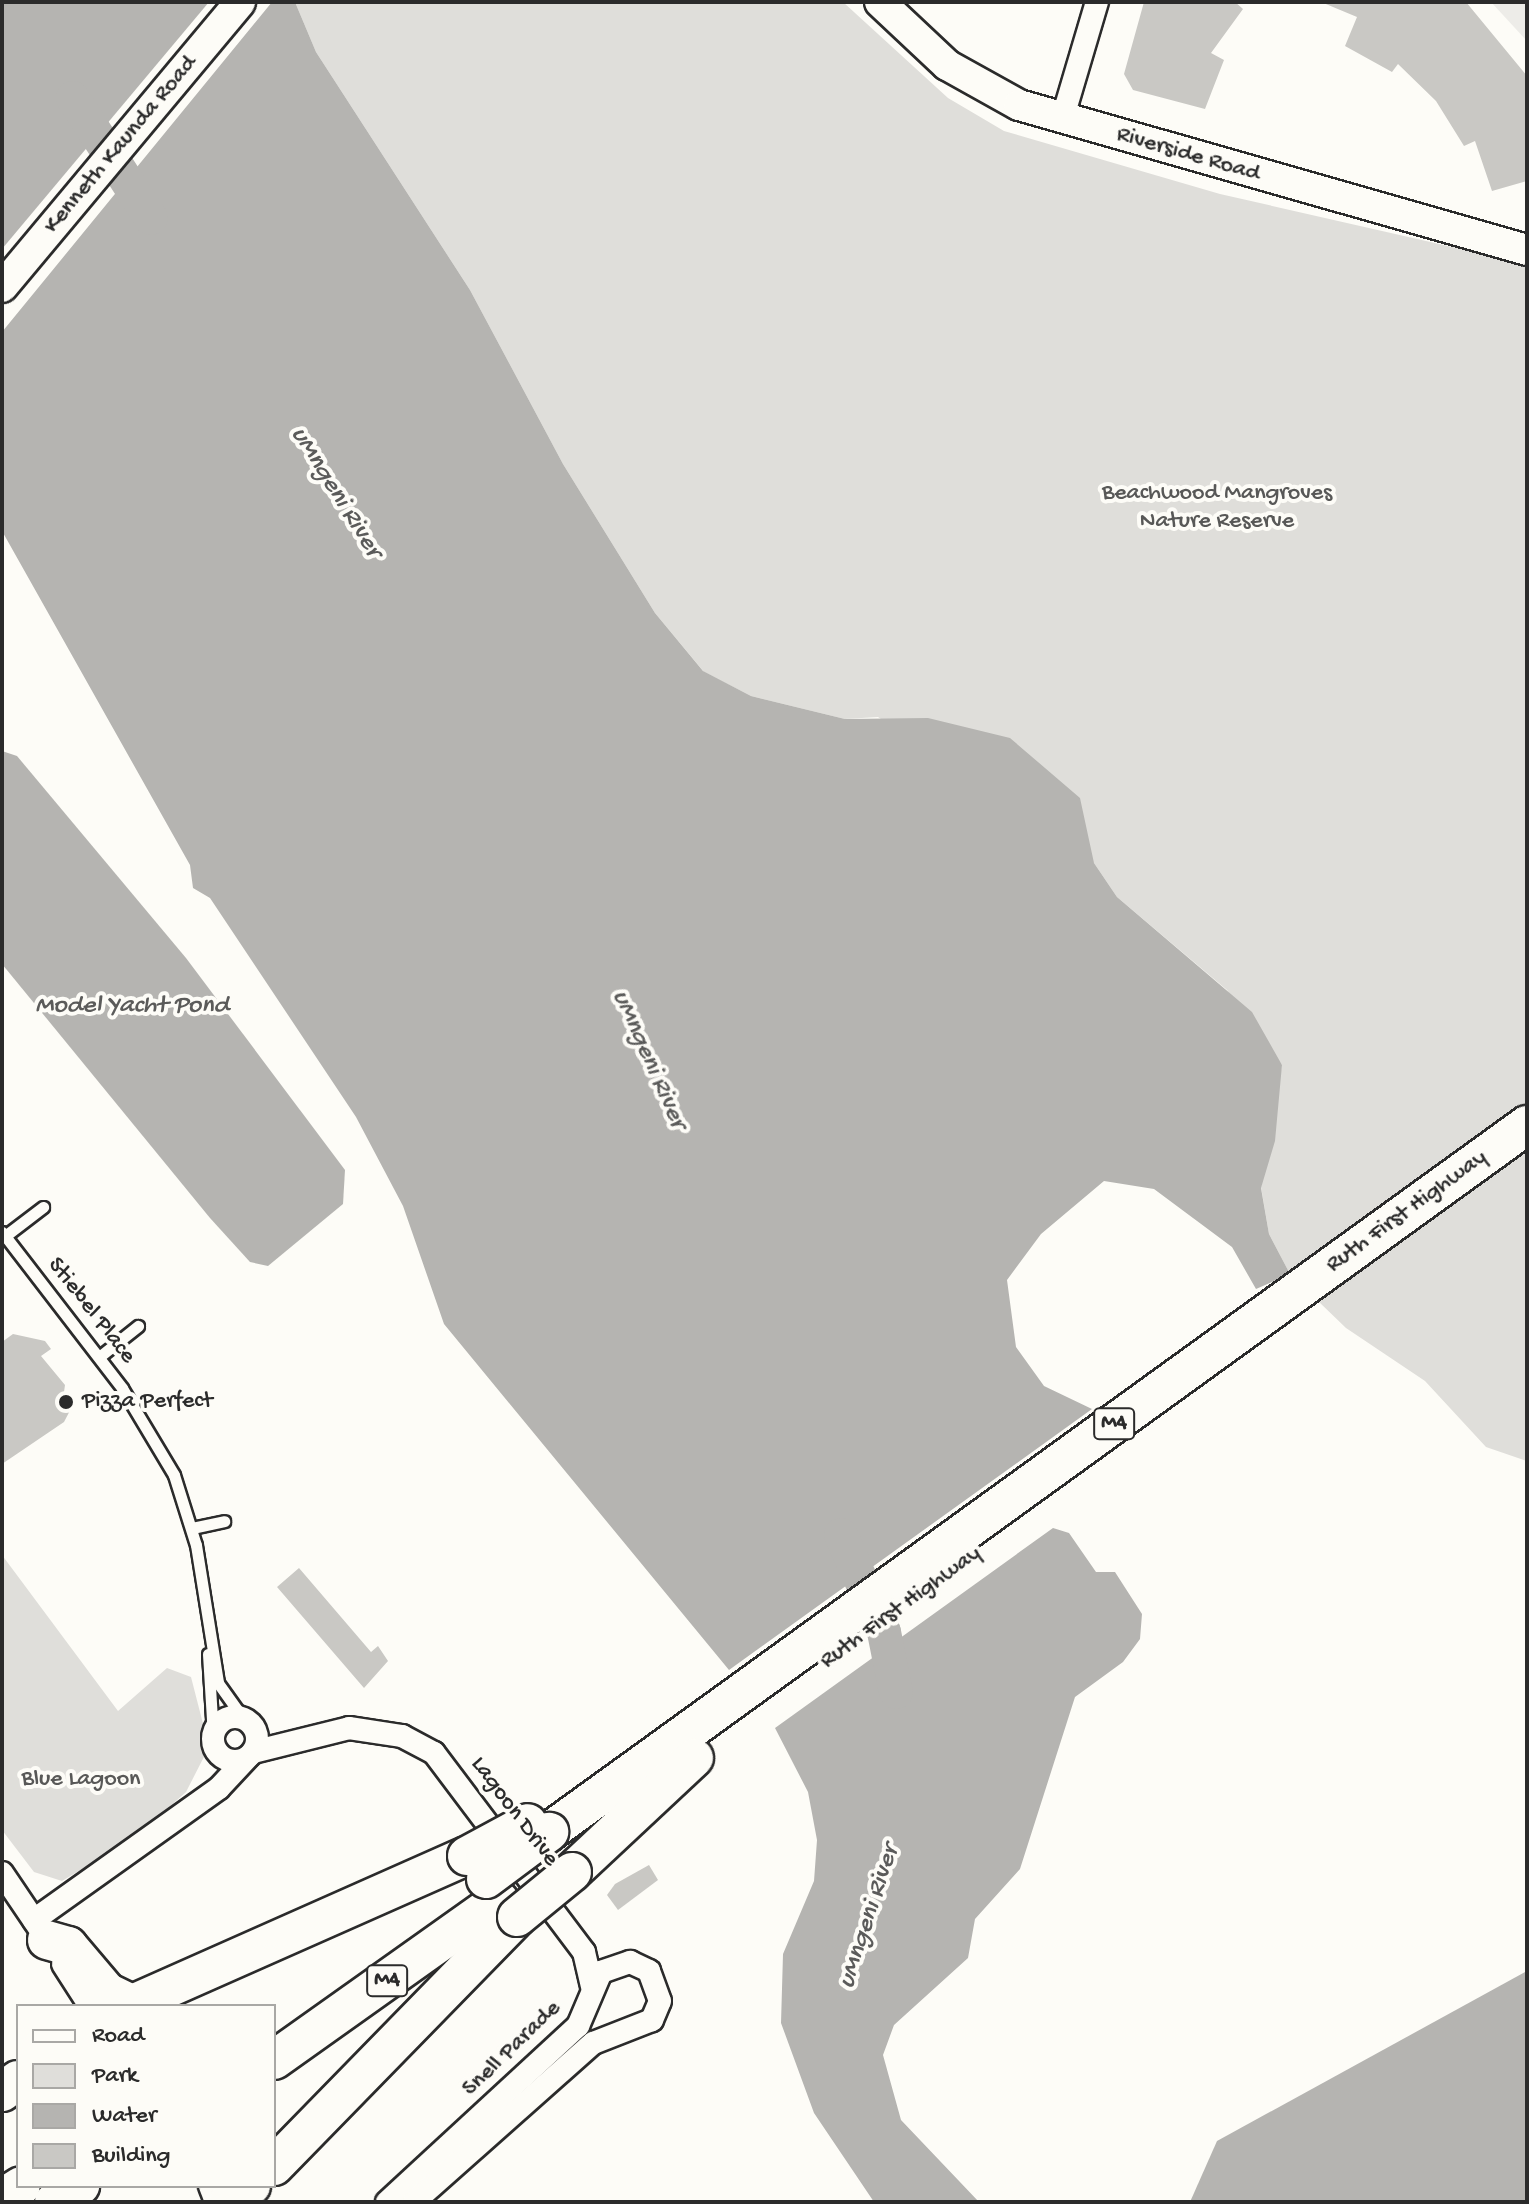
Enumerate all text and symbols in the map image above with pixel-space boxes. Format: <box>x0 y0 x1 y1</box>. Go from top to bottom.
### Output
street label: Kenneth Kaunda Road <box>38 50 204 240</box>
street label: Riverside Road <box>1113 121 1263 189</box>
water label: uMngeni River <box>282 422 388 564</box>
park label: Beachwood Mangroves Nature Reserve <box>1102 480 1332 536</box>
water label: uMngeni River <box>604 986 692 1134</box>
water label: Model Yacht Pond <box>35 991 229 1023</box>
street label: Ruth First Highway <box>1321 1144 1493 1280</box>
street label: Stiebel Place <box>41 1252 141 1370</box>
place label: Pizza Perfect <box>82 1388 212 1416</box>
marker: Pizza Perfect <box>57 1393 75 1411</box>
road number: M4 <box>1092 1406 1136 1442</box>
street label: Ruth First Highway <box>815 1540 987 1676</box>
street label: Lagoon Drive <box>463 1751 565 1873</box>
park label: Blue Lagoon <box>22 1766 140 1794</box>
water label: uMngeni River <box>832 1842 908 1992</box>
road number: M4 <box>365 1963 409 1999</box>
street label: Snell Parade <box>457 1995 567 2103</box>
legend <box>16 2004 276 2188</box>
text: Road <box>92 2022 144 2051</box>
text: Park <box>92 2062 138 2091</box>
text: Water <box>92 2102 156 2131</box>
text: Building <box>92 2142 170 2171</box>

